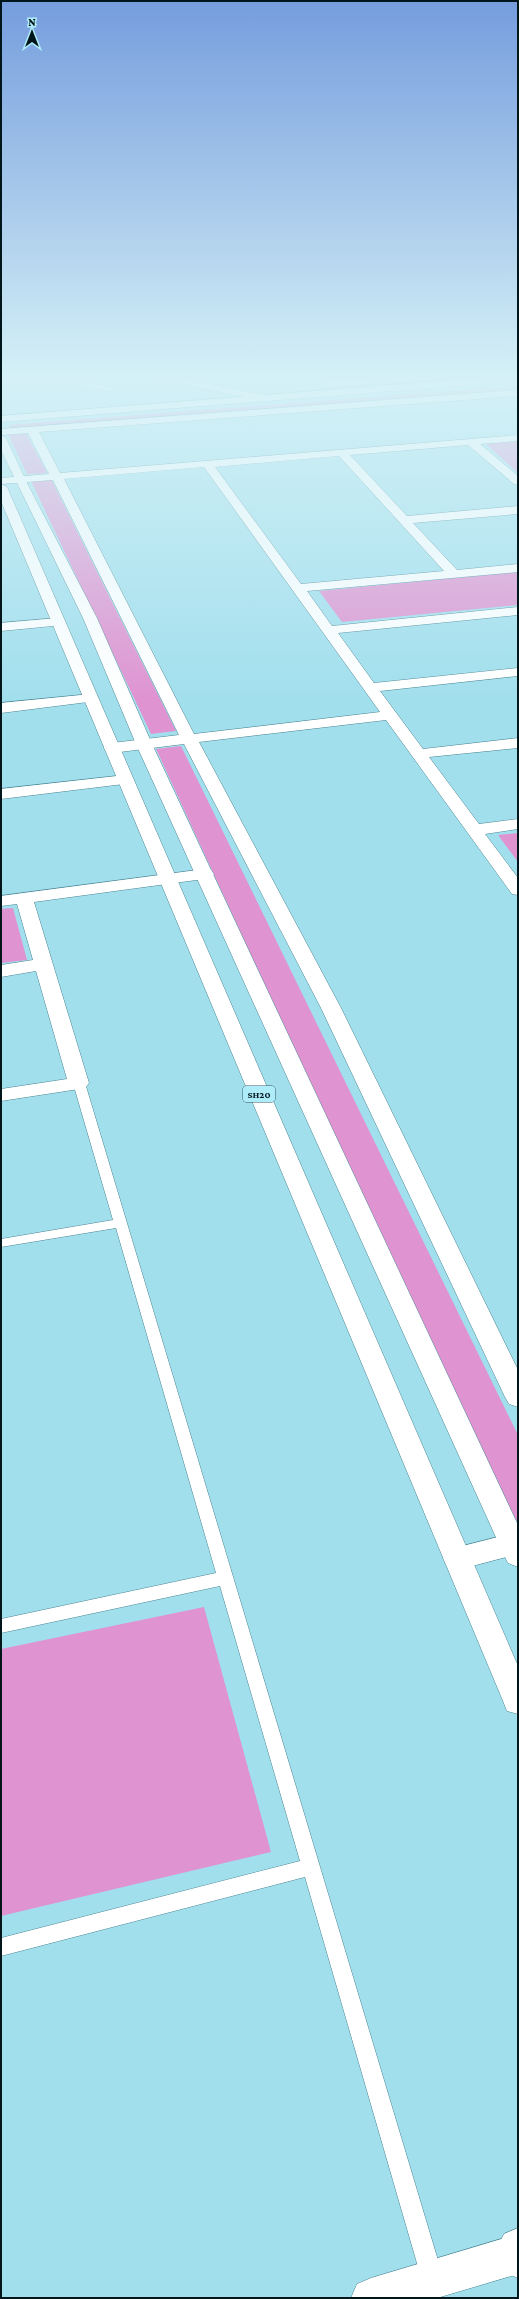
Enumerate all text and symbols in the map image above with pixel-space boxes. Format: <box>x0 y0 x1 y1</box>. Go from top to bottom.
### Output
north arrow <box>12 12 52 52</box>
text: N <box>28 16 36 28</box>
road number: SH20 <box>243 1086 275 1102</box>

